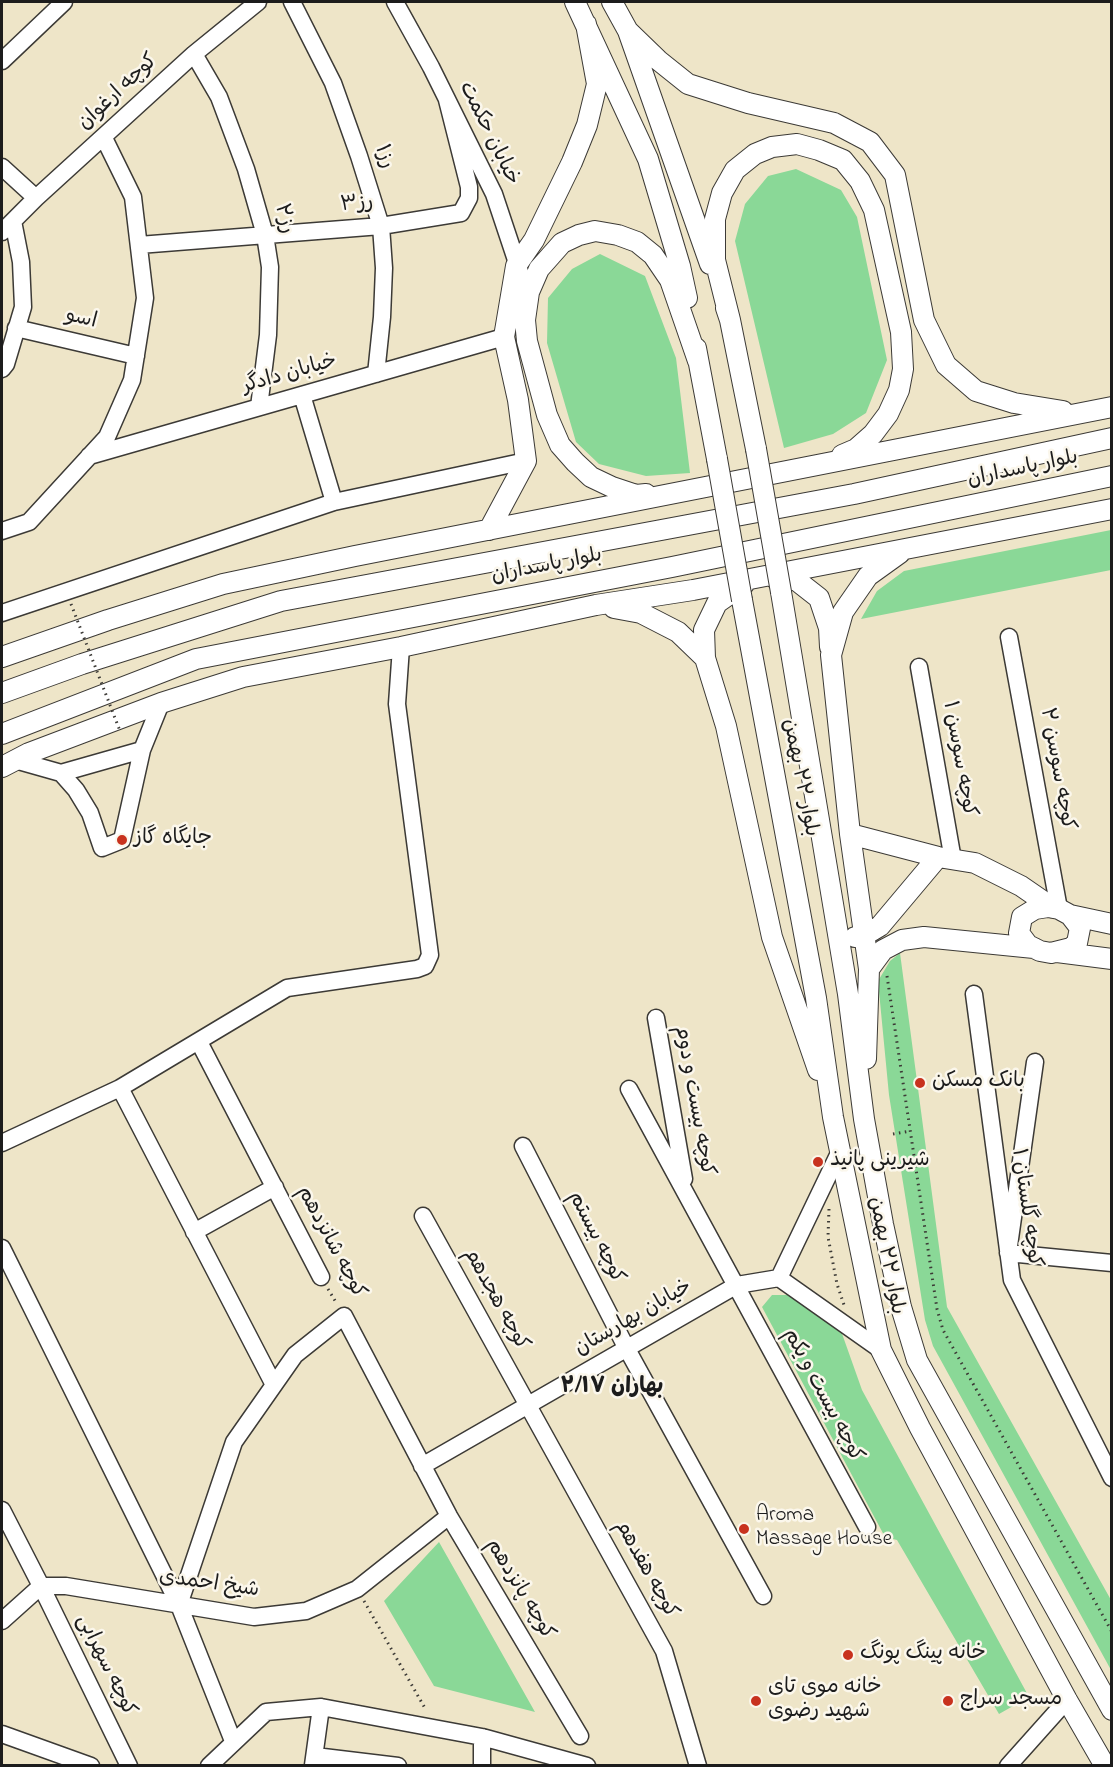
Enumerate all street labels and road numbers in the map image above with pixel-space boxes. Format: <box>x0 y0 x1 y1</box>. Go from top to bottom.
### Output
street label: کوچه ارغوان <box>74 49 164 137</box>
street label: خیابان حکمت <box>452 78 524 190</box>
street label: رز۱ <box>367 142 399 172</box>
street label: رز۳ <box>339 191 375 219</box>
street label: رز۲ <box>267 201 299 237</box>
street label: اسو <box>63 304 99 336</box>
street label: خیابان دادگر <box>240 350 340 400</box>
street label: بلوار پاسداران <box>965 446 1081 494</box>
street label: بلوار پاسداران <box>489 544 605 590</box>
street label: کوچه سوسن ۱ <box>935 699 981 819</box>
street label: کوچه سوسن ۲ <box>1033 706 1079 832</box>
street label: بلوار ۲۲ بهمن <box>775 717 823 839</box>
street label: کوچه بیست و دوم <box>667 1024 719 1178</box>
street label: کوچه گلستان ۱ <box>1004 1147 1046 1269</box>
street label: کوچه شانزدهم <box>290 1183 370 1303</box>
street label: کوچه بیستم <box>561 1188 629 1288</box>
street label: بلوار ۲۲ بهمن <box>861 1195 909 1317</box>
street label: کوچه هجدهم <box>457 1244 533 1356</box>
street label: خیابان بهارستان <box>571 1275 697 1363</box>
street label: کوچه بیست و یکم <box>776 1325 868 1467</box>
street label: کوچه هفدهم <box>608 1516 682 1624</box>
street label: کوچه پانزدهم <box>479 1535 559 1645</box>
street label: شیخ احمدی <box>157 1566 261 1604</box>
street label: کوچه سهرابی <box>70 1611 140 1721</box>

